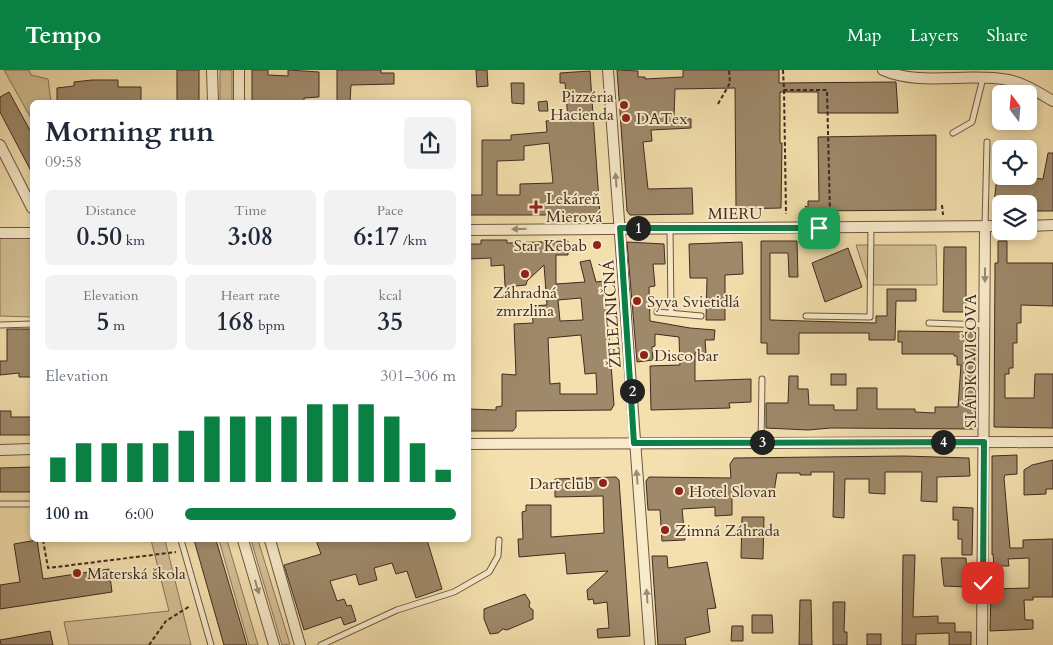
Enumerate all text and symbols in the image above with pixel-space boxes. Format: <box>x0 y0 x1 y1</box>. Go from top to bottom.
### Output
text: Tempo <box>25 19 101 52</box>
text: Map <box>847 23 882 48</box>
text: Layers <box>910 23 959 48</box>
text: Share <box>987 23 1028 48</box>
north arrow <box>992 85 1038 130</box>
map controls <box>992 85 1037 240</box>
place label: Pizzéria Hacienda <box>550 86 614 126</box>
marker: Pizzéria Hacienda <box>618 99 630 111</box>
place label: DATex <box>636 108 687 130</box>
marker: DATex <box>620 112 632 124</box>
text: Morning run <box>45 113 214 151</box>
button: share <box>404 117 456 169</box>
button: locate <box>992 140 1037 185</box>
text: 09:58 <box>45 151 82 173</box>
one-way arrow <box>612 171 620 187</box>
place label: Lekáreň Mierová <box>546 188 602 228</box>
button: layers <box>992 195 1037 240</box>
text: Distance <box>85 201 136 220</box>
text: Time <box>234 201 267 220</box>
text: Pace <box>377 201 404 220</box>
marker: Lekáreň Mierová <box>530 201 542 213</box>
street label: MIERU <box>708 203 762 225</box>
pin <box>798 207 840 249</box>
icon: arrive <box>805 214 833 242</box>
pin: 1 <box>626 216 650 240</box>
text: 1 <box>635 219 642 238</box>
text: 0.50 <box>76 220 122 254</box>
text: 3:08 <box>228 220 273 254</box>
text: 6:17 <box>354 220 399 254</box>
one-way arrow <box>511 225 527 233</box>
text: km <box>122 231 145 250</box>
text: /km <box>399 231 427 250</box>
place label: Star Kebab <box>514 235 587 257</box>
marker: Star Kebab <box>591 239 603 251</box>
street label: ŽELEZNIČNÁ <box>597 258 627 369</box>
one-way arrow <box>981 267 989 283</box>
marker: Záhradná zmrzlina <box>519 268 531 280</box>
place label: Záhradná zmrzlina <box>493 282 557 322</box>
text: Elevation <box>83 286 139 305</box>
text: Heart rate <box>221 286 280 305</box>
text: kcal <box>378 286 402 305</box>
place label: Syva Svietidlá <box>647 291 740 313</box>
street label: SLÁDKOVIČOVA <box>960 293 982 428</box>
marker: Syva Svietidlá <box>631 295 643 307</box>
text: 5 <box>97 305 109 339</box>
text: 168 <box>216 305 254 339</box>
text: 35 <box>377 305 403 339</box>
text: m <box>109 316 125 335</box>
text: bpm <box>254 316 285 335</box>
place label: Disco bar <box>654 345 719 367</box>
marker: Disco bar <box>638 349 650 361</box>
text: Elevation <box>45 365 109 387</box>
text: 301–306 m <box>380 365 456 387</box>
pin: 2 <box>620 378 644 404</box>
text: 2 <box>629 382 636 401</box>
pin: 3 <box>750 430 774 454</box>
pin: 4 <box>930 430 956 454</box>
text: 3 <box>759 433 766 452</box>
text: 4 <box>940 433 947 452</box>
one-way arrow <box>633 468 641 484</box>
place label: Dart club <box>529 473 593 495</box>
marker: Dart club <box>597 477 609 489</box>
place label: Hotel Slovan <box>689 481 777 503</box>
marker: Hotel Slovan <box>673 485 685 497</box>
text: 100 m <box>45 503 89 525</box>
text: 6:00 <box>125 503 154 525</box>
place label: Zimná Záhrada <box>675 520 780 542</box>
marker: Zimná Záhrada <box>659 524 671 536</box>
pin <box>962 562 1004 604</box>
place label: Materská škola <box>87 563 186 585</box>
marker: Materská škola <box>71 567 83 579</box>
icon: check <box>969 569 997 597</box>
one-way arrow <box>253 579 261 594</box>
one-way arrow <box>642 588 650 604</box>

